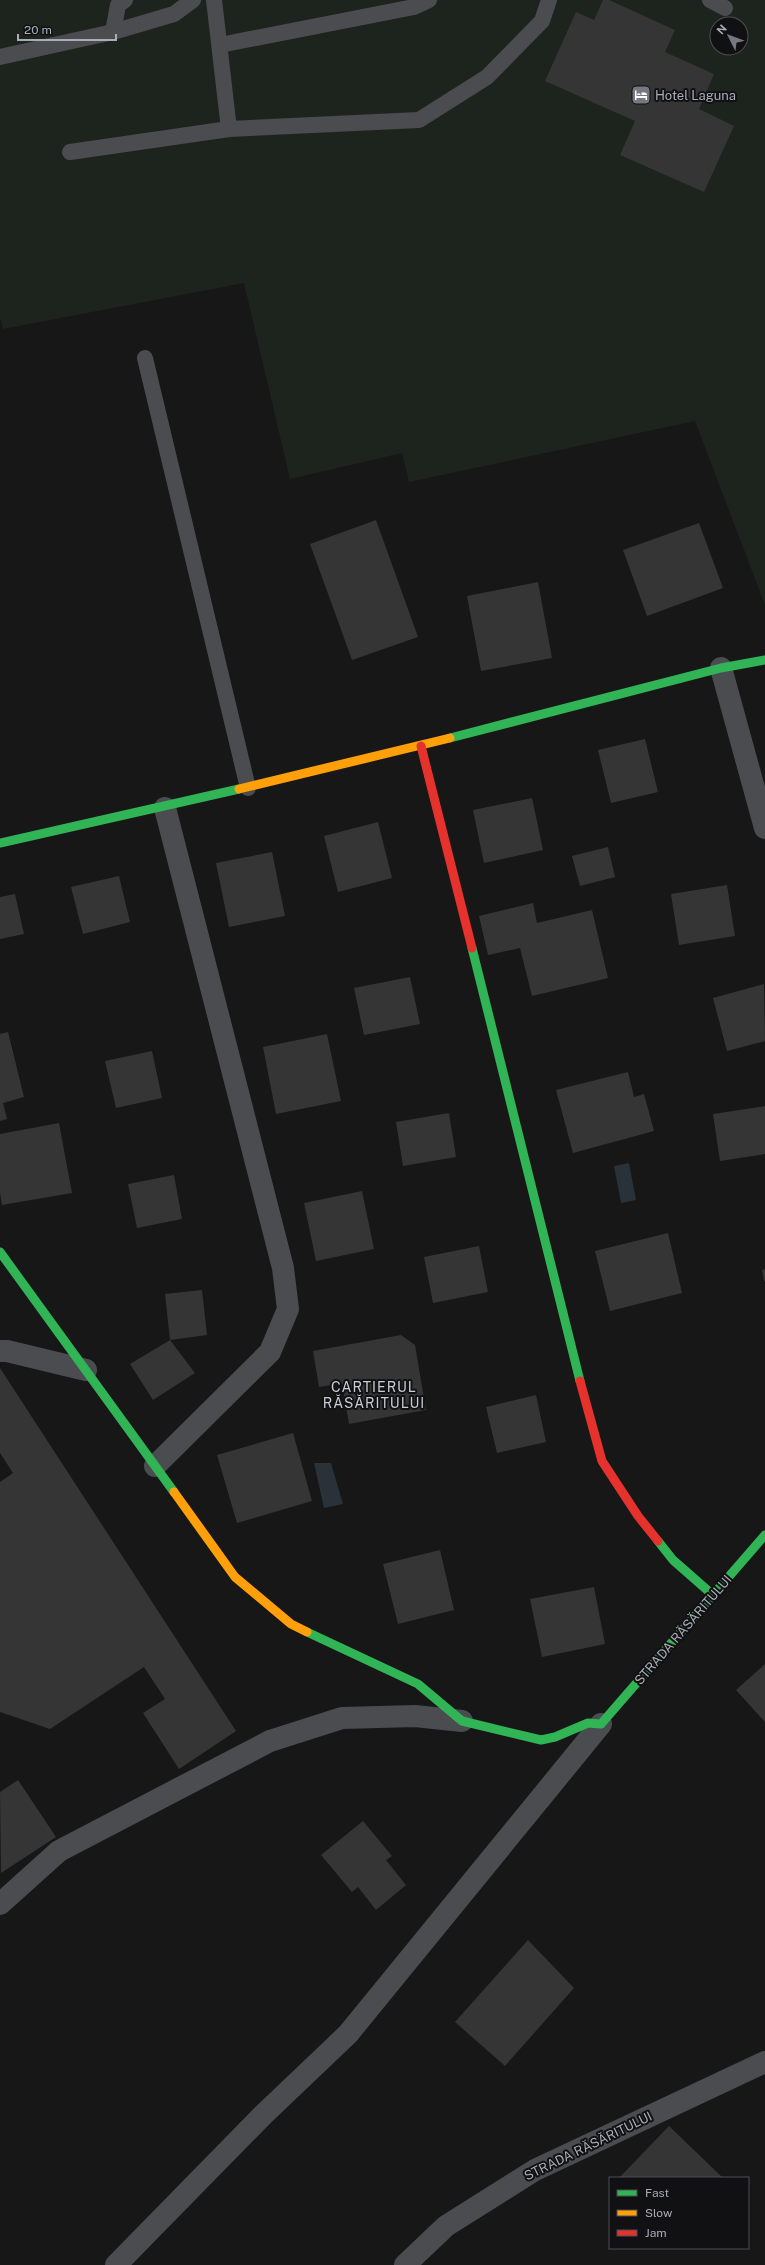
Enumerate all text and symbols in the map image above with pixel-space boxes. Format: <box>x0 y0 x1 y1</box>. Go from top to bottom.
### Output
scale bar <box>18 16 116 42</box>
north arrow <box>709 16 749 56</box>
text: N <box>714 22 729 37</box>
text: 20 m <box>24 23 52 37</box>
hotel icon: Hotel Laguna <box>630 84 652 106</box>
place label: Hotel Laguna <box>655 88 736 103</box>
district label: CARTIERUL RĂSĂRITULUI <box>323 1379 425 1411</box>
street label: STRADA RĂSĂRITULUI <box>631 1572 735 1688</box>
street label: STRADA RĂSĂRITULUI <box>522 2109 654 2183</box>
legend <box>609 2177 749 2249</box>
text: Fast <box>645 2186 670 2200</box>
text: Slow <box>645 2206 673 2220</box>
text: Jam <box>645 2226 667 2240</box>

